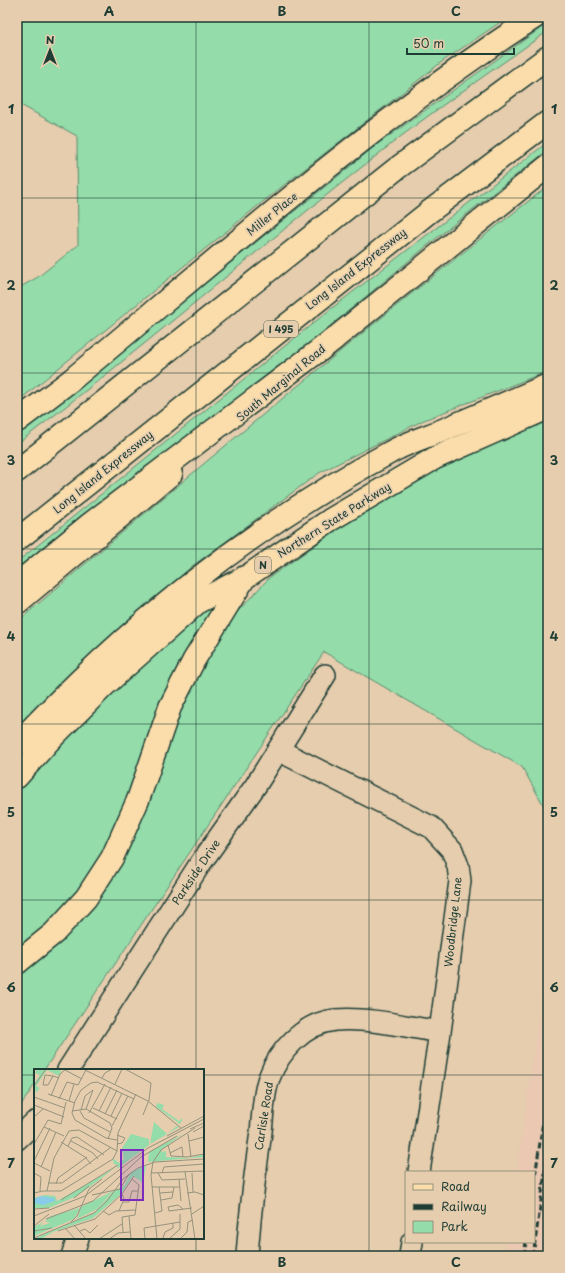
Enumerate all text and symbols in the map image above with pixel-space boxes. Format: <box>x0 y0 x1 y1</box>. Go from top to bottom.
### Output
text: A <box>104 1 114 20</box>
text: B <box>278 1 287 20</box>
text: C <box>451 1 461 20</box>
north arrow <box>30 30 70 70</box>
scale bar <box>407 30 514 56</box>
text: N <box>46 31 55 48</box>
text: 50 m <box>413 34 444 52</box>
text: 1 <box>8 99 14 118</box>
text: 1 <box>551 99 557 118</box>
street label: Miller Place <box>243 188 301 239</box>
street label: Long Island Expressway <box>302 224 410 314</box>
text: 2 <box>6 275 16 294</box>
text: 2 <box>549 275 559 294</box>
road number: I 495 <box>264 321 298 337</box>
street label: South Marginal Road <box>232 340 329 425</box>
street label: Long Island Expressway <box>49 426 156 517</box>
text: 3 <box>7 450 16 469</box>
text: 3 <box>550 450 559 469</box>
street label: Northern State Parkway <box>274 478 394 562</box>
road number: N <box>255 557 271 573</box>
text: 4 <box>7 626 16 645</box>
text: 4 <box>550 626 559 645</box>
text: 5 <box>7 802 15 821</box>
text: 5 <box>550 802 558 821</box>
street label: Parkside Drive <box>167 835 224 908</box>
street label: Woodbridge Lane <box>439 876 466 968</box>
text: 6 <box>6 977 16 996</box>
text: 6 <box>549 977 559 996</box>
inset map <box>34 1069 204 1239</box>
street label: Carlisle Road <box>250 1080 277 1151</box>
text: 7 <box>7 1153 15 1172</box>
text: 7 <box>550 1153 558 1172</box>
legend <box>405 1171 535 1243</box>
text: Road <box>441 1177 470 1195</box>
text: Railway <box>441 1197 487 1215</box>
text: Park <box>441 1217 468 1235</box>
text: A <box>104 1252 114 1271</box>
text: B <box>278 1252 287 1271</box>
text: C <box>451 1252 461 1271</box>

